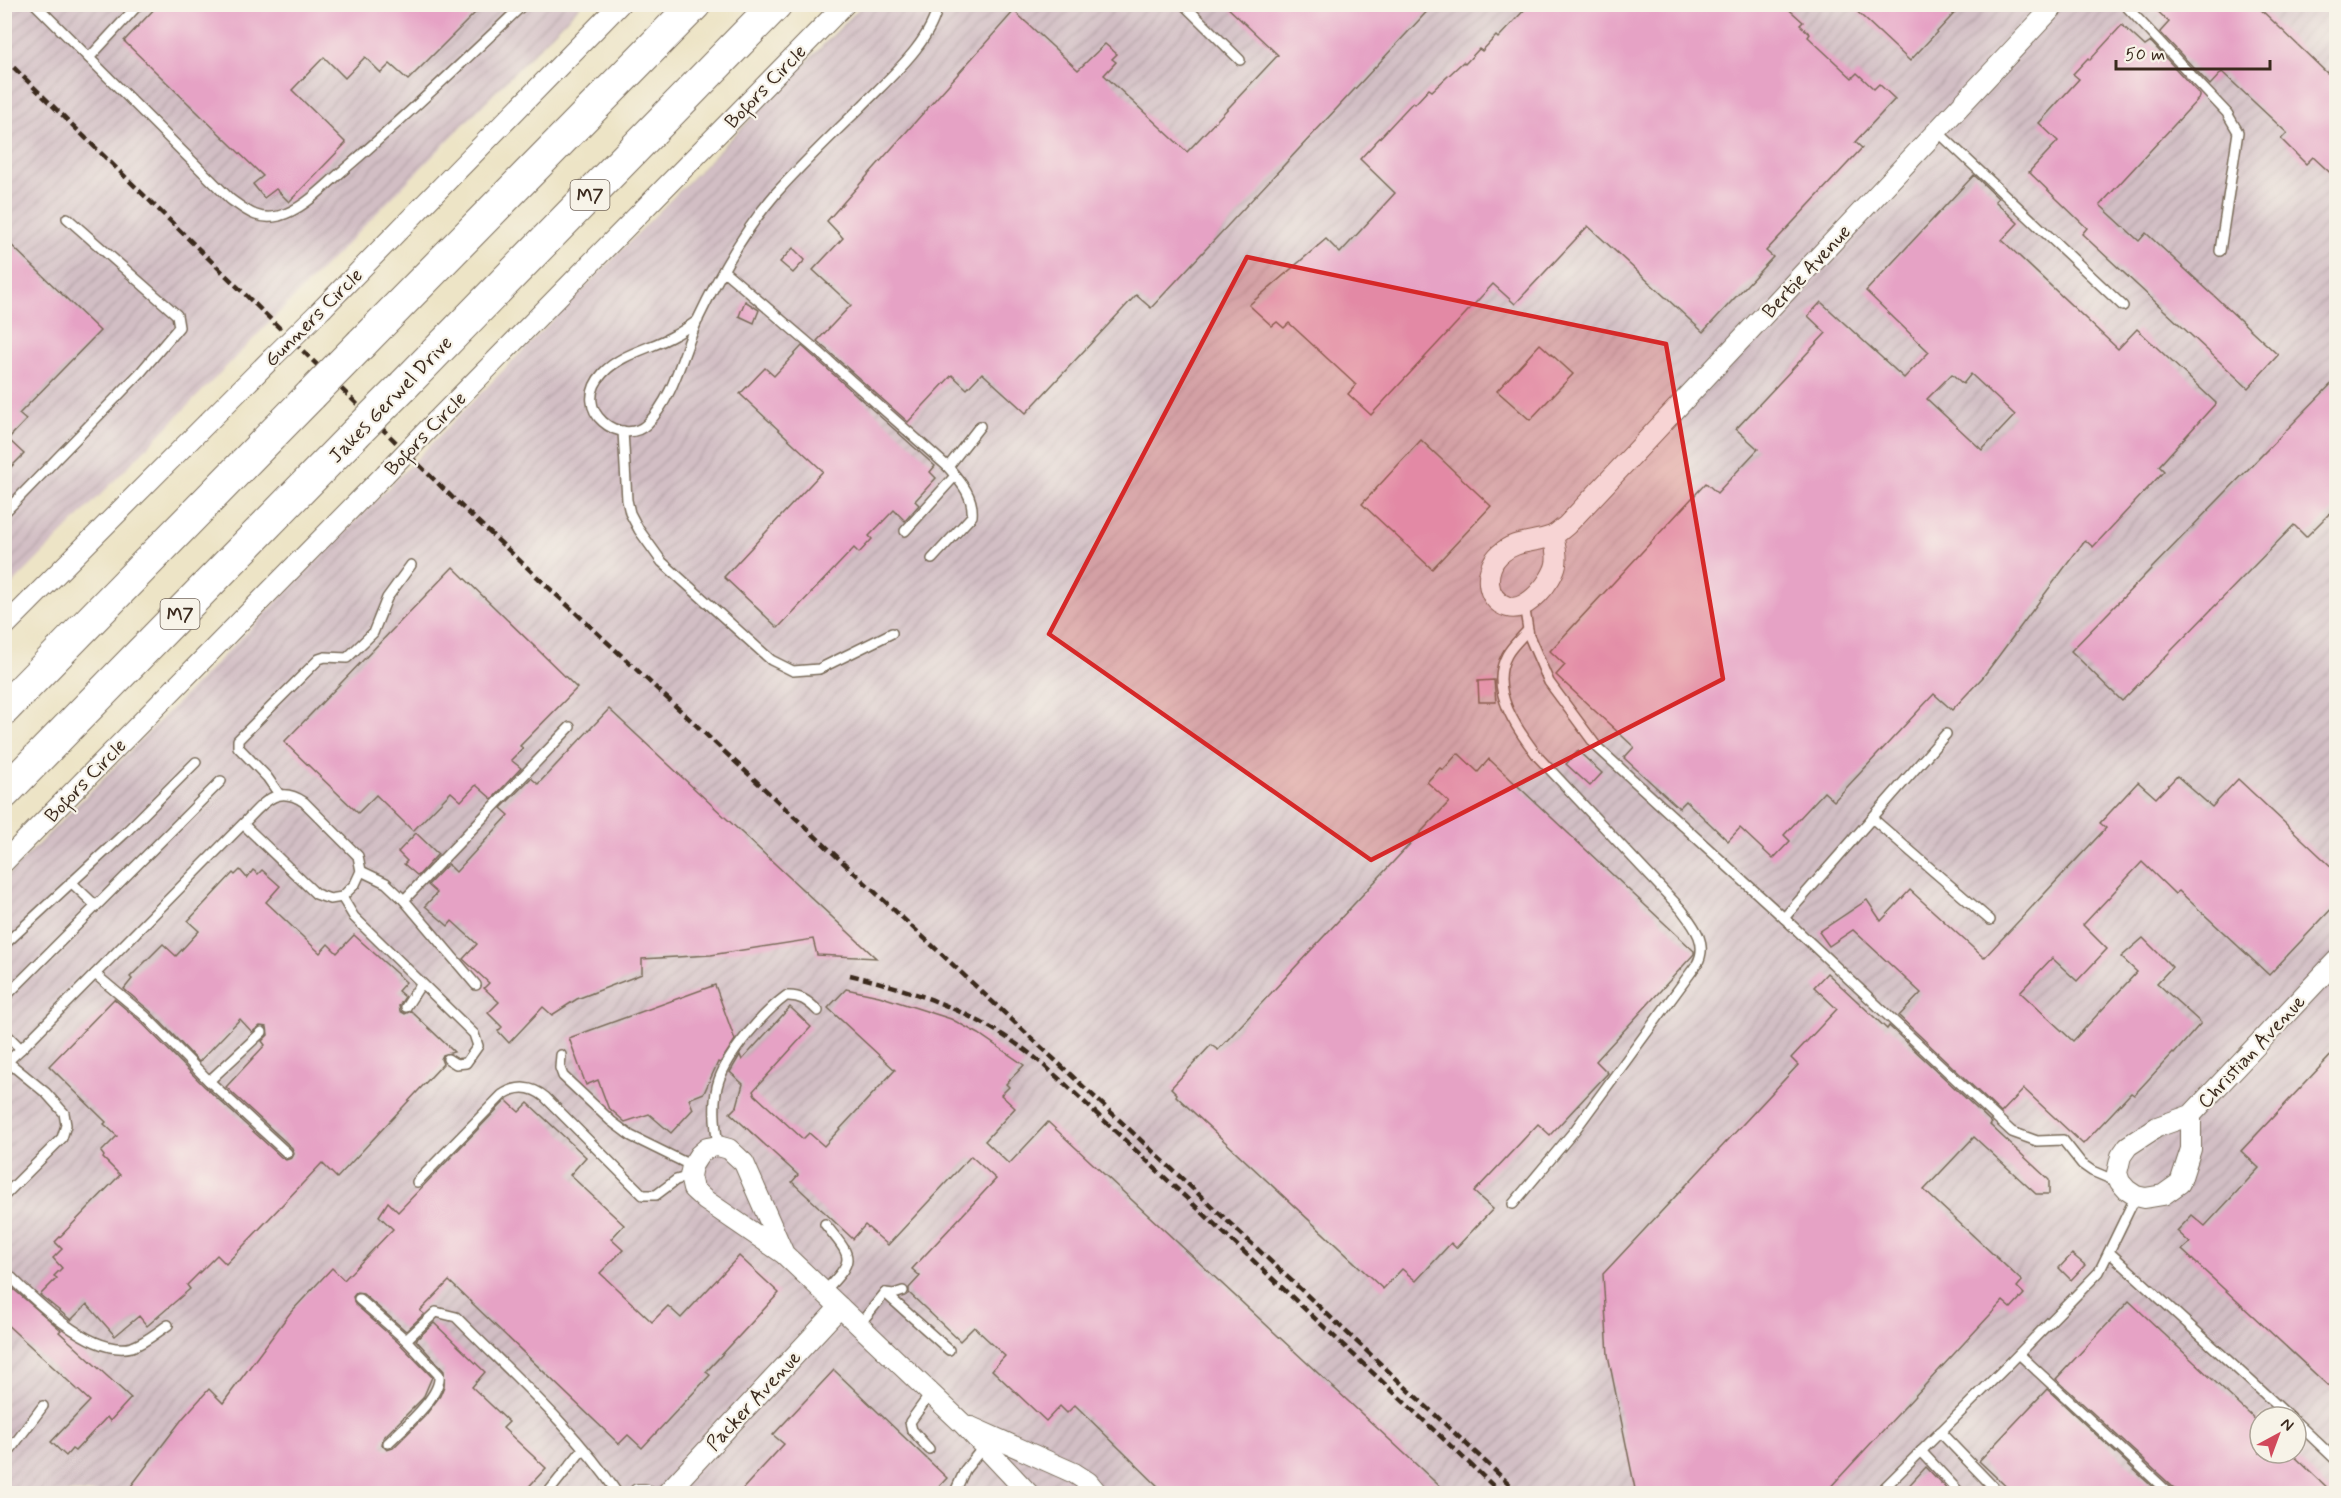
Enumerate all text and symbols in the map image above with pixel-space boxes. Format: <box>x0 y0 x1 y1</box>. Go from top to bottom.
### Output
scale bar <box>2116 33 2270 71</box>
street label: Bofors Circle <box>719 39 815 136</box>
text: 50 m <box>2125 43 2165 67</box>
road number: M7 <box>570 180 610 210</box>
street label: Bertie Avenue <box>1757 219 1858 325</box>
street label: Gunners Circle <box>259 263 369 373</box>
street label: Jakes Gerwel Drive <box>323 330 459 470</box>
street label: Bofors Circle <box>379 386 475 483</box>
road number: M7 <box>160 599 200 629</box>
street label: Bofors Circle <box>39 733 135 830</box>
street label: Christian Avenue <box>2192 989 2312 1115</box>
street label: Packer Avenue <box>701 1345 808 1457</box>
north arrow <box>2248 1405 2308 1465</box>
text: N <box>2276 1413 2298 1436</box>

